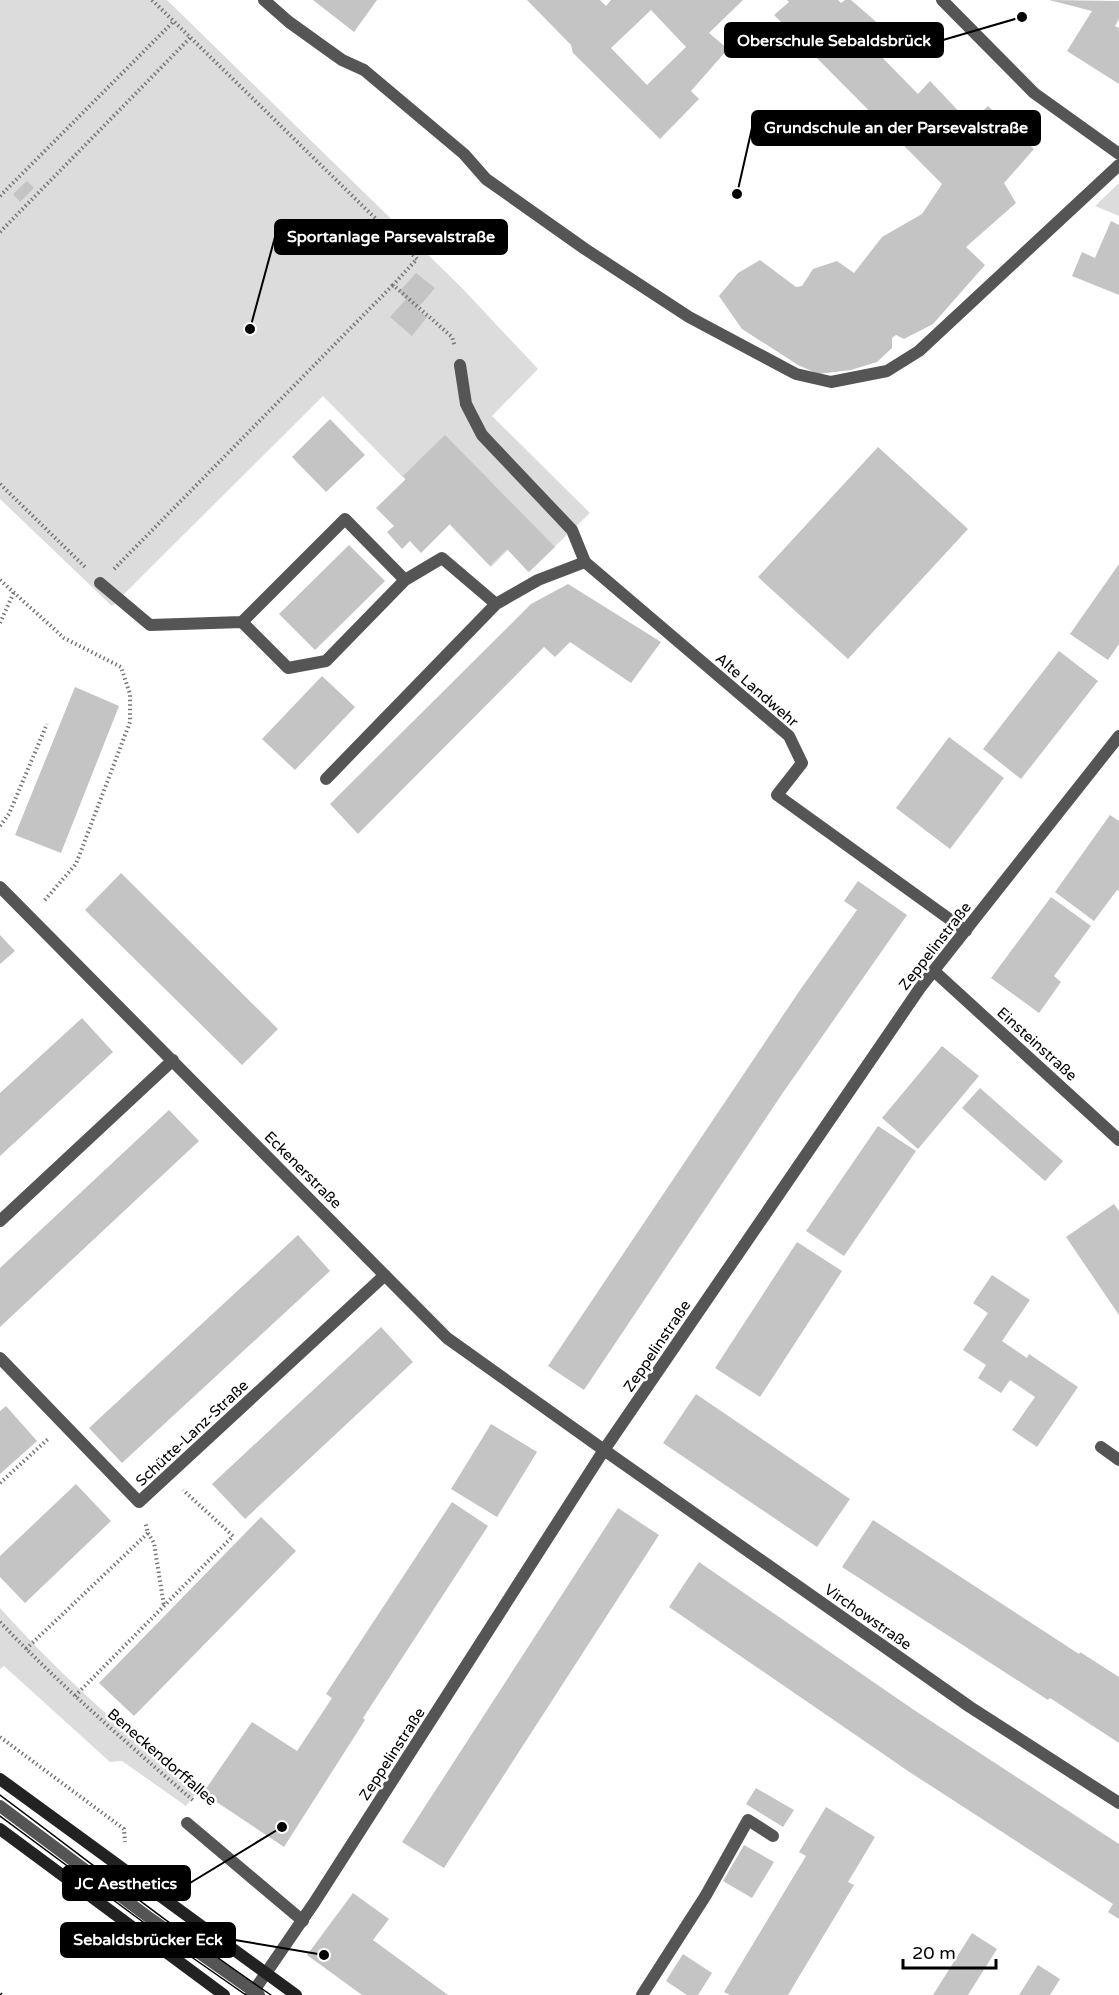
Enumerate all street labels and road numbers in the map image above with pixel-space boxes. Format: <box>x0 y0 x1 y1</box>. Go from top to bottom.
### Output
street label: Alte Landwehr <box>712 649 802 731</box>
street label: Zeppelinstraße <box>895 898 975 994</box>
street label: Einsteinstraße <box>993 1003 1081 1085</box>
street label: Eckenerstraße <box>261 1128 345 1212</box>
street label: Zeppelinstraße <box>620 1297 694 1395</box>
street label: Schütte-Lanz-Straße <box>132 1376 252 1490</box>
street label: Virchowstraße <box>821 1580 915 1654</box>
street label: Zeppelinstraße <box>355 1704 429 1804</box>
street label: Beneckendorffallee <box>104 1705 220 1809</box>

